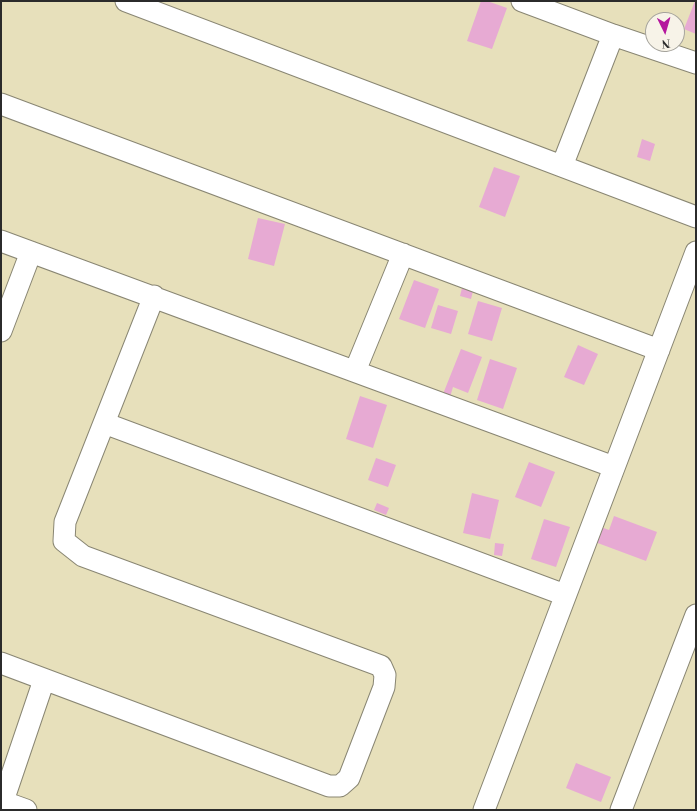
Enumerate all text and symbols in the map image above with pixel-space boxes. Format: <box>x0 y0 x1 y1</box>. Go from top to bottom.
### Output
north arrow <box>645 12 685 52</box>
text: N <box>661 36 671 50</box>

